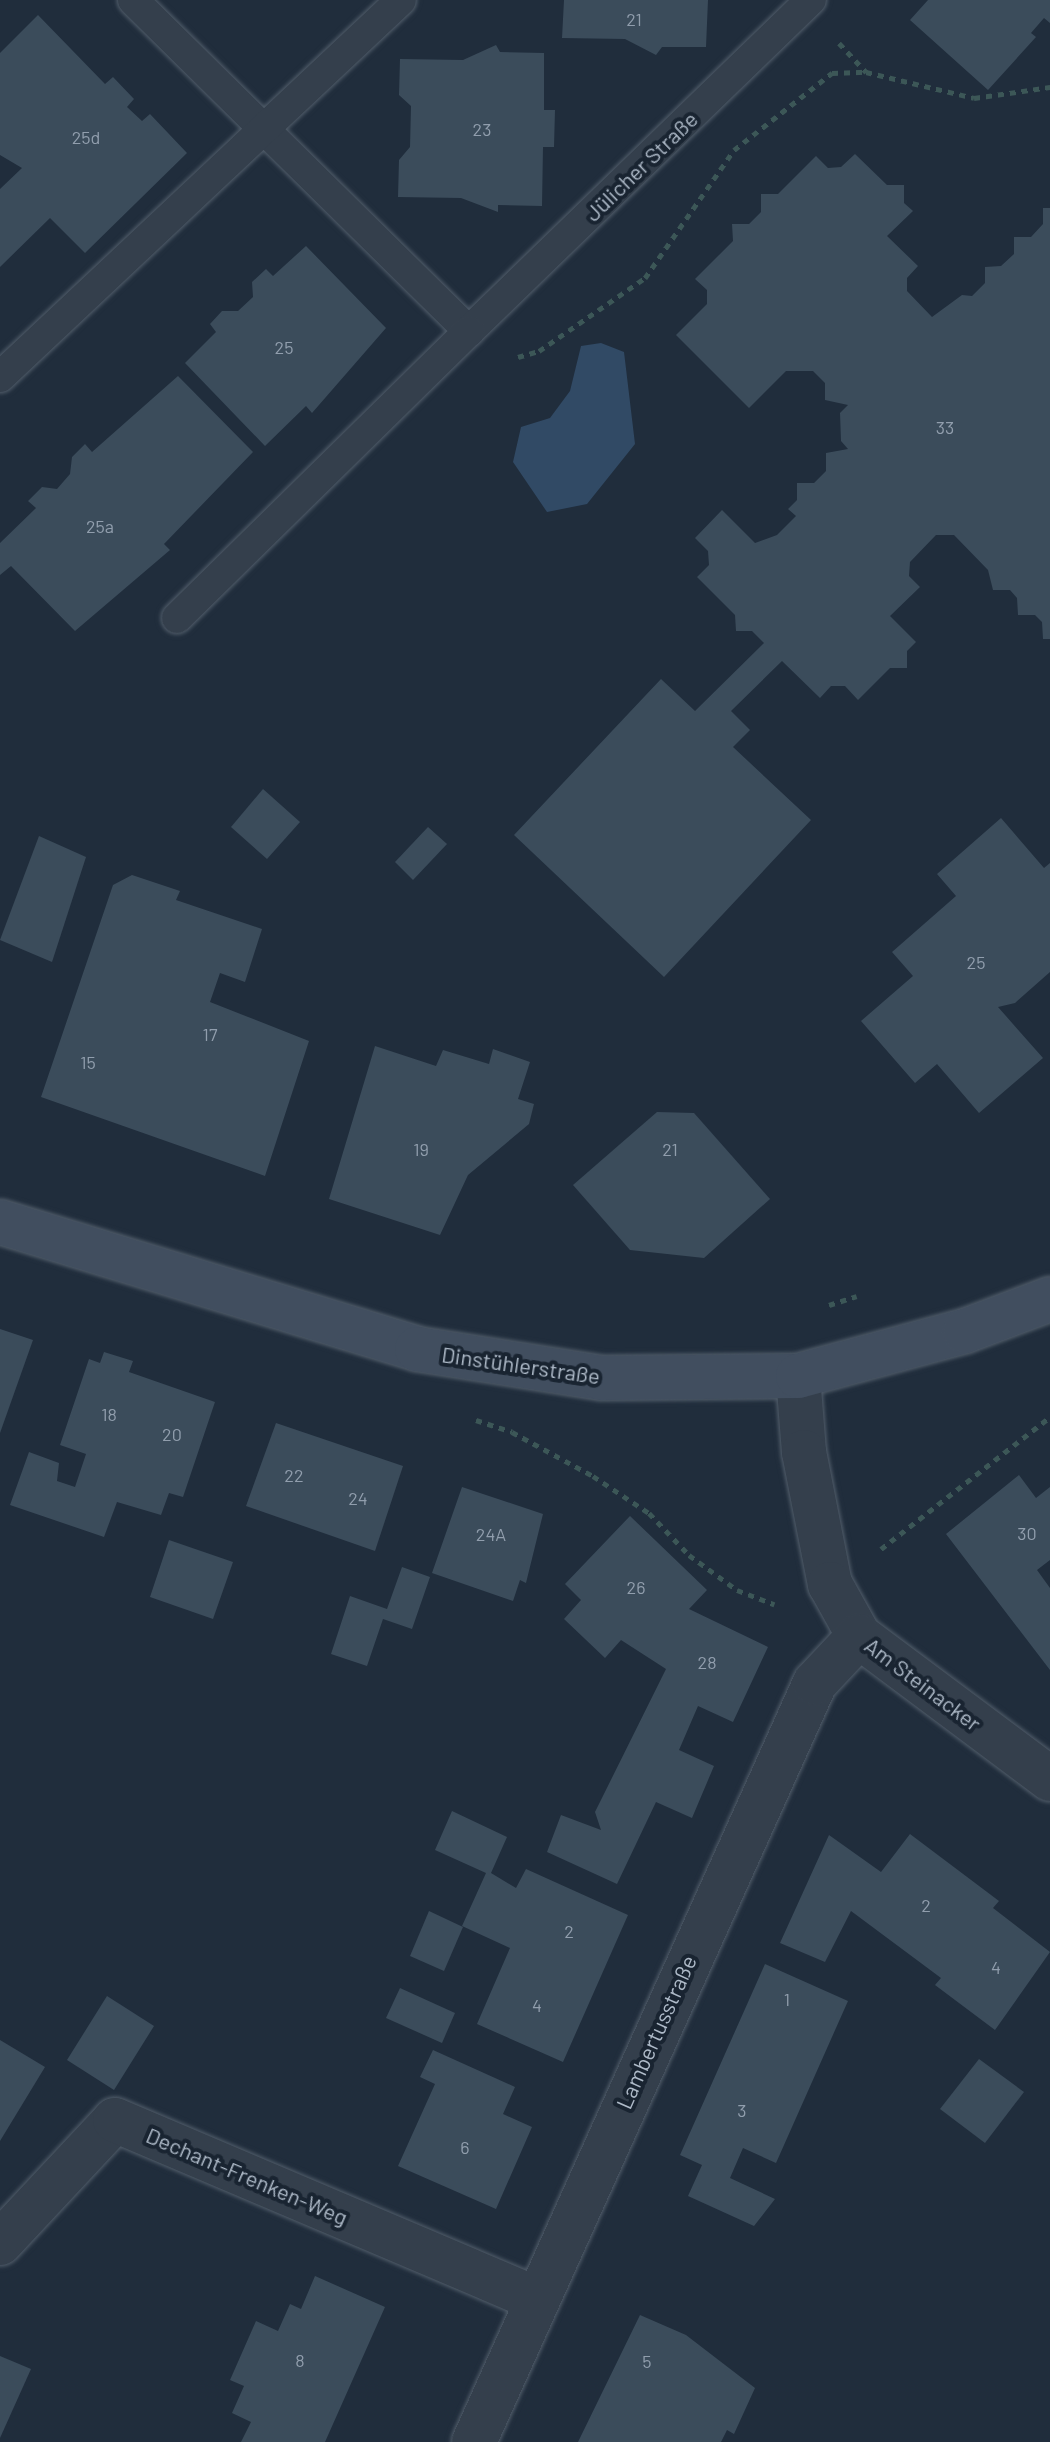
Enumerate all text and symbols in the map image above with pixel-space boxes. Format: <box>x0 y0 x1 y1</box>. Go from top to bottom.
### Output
house number: 21 <box>626 8 642 30</box>
street label: Jülicher Straße <box>579 106 703 226</box>
house number: 23 <box>473 118 491 140</box>
house number: 25d <box>72 126 100 148</box>
house number: 25 <box>275 336 293 358</box>
house number: 33 <box>936 416 954 438</box>
house number: 25a <box>86 515 114 537</box>
house number: 25 <box>967 951 985 973</box>
house number: 17 <box>203 1023 217 1045</box>
house number: 15 <box>80 1051 96 1073</box>
house number: 19 <box>413 1138 429 1160</box>
house number: 21 <box>662 1138 678 1160</box>
street label: Dinstühlerstraße <box>440 1341 602 1389</box>
house number: 18 <box>101 1403 117 1425</box>
house number: 20 <box>162 1423 182 1445</box>
house number: 22 <box>284 1464 304 1486</box>
house number: 24 <box>348 1487 368 1509</box>
house number: 30 <box>1017 1522 1037 1544</box>
house number: 24A <box>476 1523 506 1545</box>
house number: 26 <box>627 1576 645 1598</box>
street label: Am Steinacker <box>860 1632 986 1736</box>
house number: 28 <box>697 1651 717 1673</box>
house number: 2 <box>921 1894 931 1916</box>
house number: 2 <box>564 1920 574 1942</box>
street label: Lambertusstraße <box>610 1951 702 2113</box>
house number: 4 <box>991 1956 1001 1978</box>
house number: 1 <box>784 1988 790 2010</box>
house number: 4 <box>532 1994 542 2016</box>
house number: 3 <box>737 2099 747 2121</box>
street label: Dechant-Frenken-Weg <box>142 2122 352 2230</box>
house number: 6 <box>460 2136 470 2158</box>
house number: 8 <box>295 2349 305 2371</box>
house number: 5 <box>642 2350 652 2372</box>

